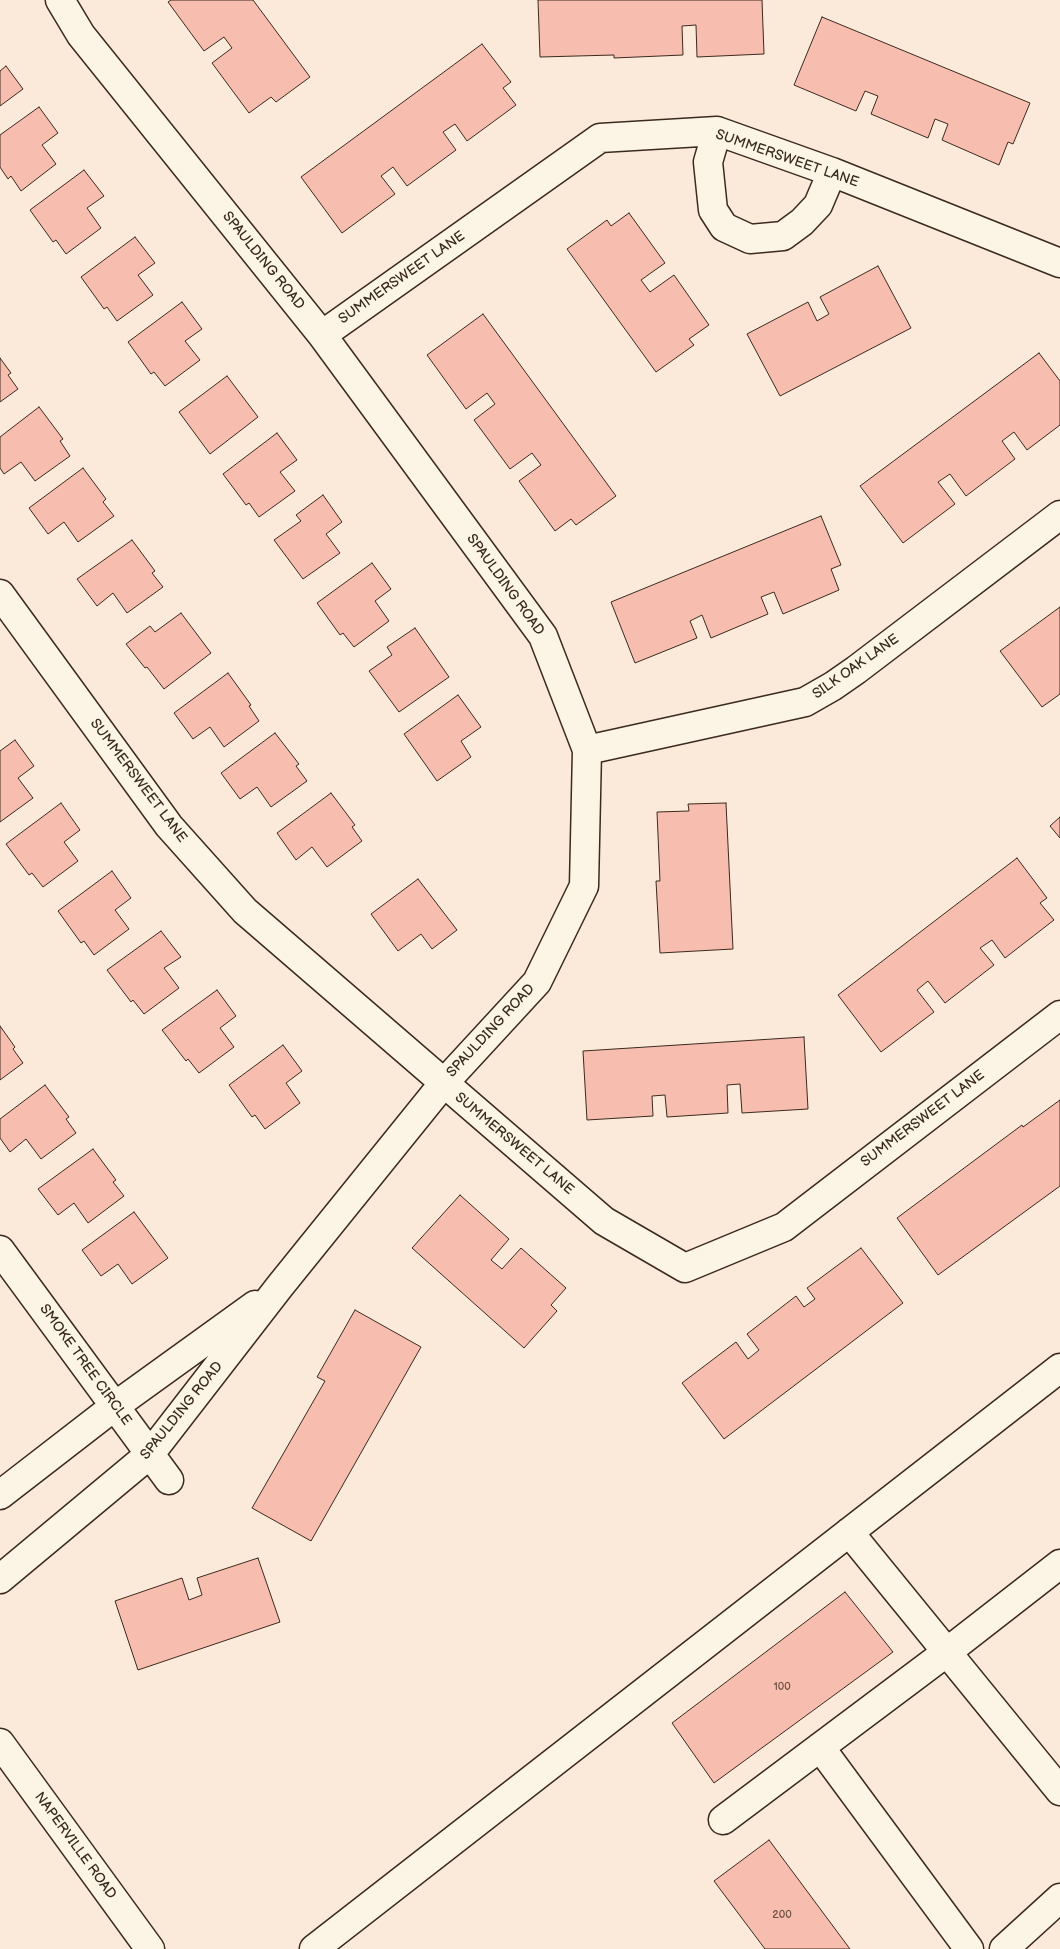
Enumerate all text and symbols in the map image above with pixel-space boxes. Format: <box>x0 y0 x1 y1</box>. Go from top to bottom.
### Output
street label: SUMMERSWEET LANE <box>713 127 861 191</box>
street label: SPAULDING ROAD <box>218 209 308 313</box>
street label: SUMMERSWEET LANE <box>336 228 468 328</box>
street label: SPAULDING ROAD <box>463 531 547 639</box>
street label: SILK OAK LANE <box>810 631 902 703</box>
street label: SUMMERSWEET LANE <box>86 716 190 846</box>
street label: SPAULDING ROAD <box>444 981 538 1081</box>
street label: SUMMERSWEET LANE <box>858 1067 988 1171</box>
street label: SUMMERSWEET LANE <box>451 1089 577 1199</box>
street label: SMOKE TREE CIRCLE <box>35 1301 135 1429</box>
street label: SPAULDING ROAD <box>137 1359 227 1463</box>
house number: 100 <box>773 1680 791 1694</box>
street label: NAPERVILLE ROAD <box>31 1789 119 1903</box>
house number: 200 <box>772 1908 792 1922</box>

